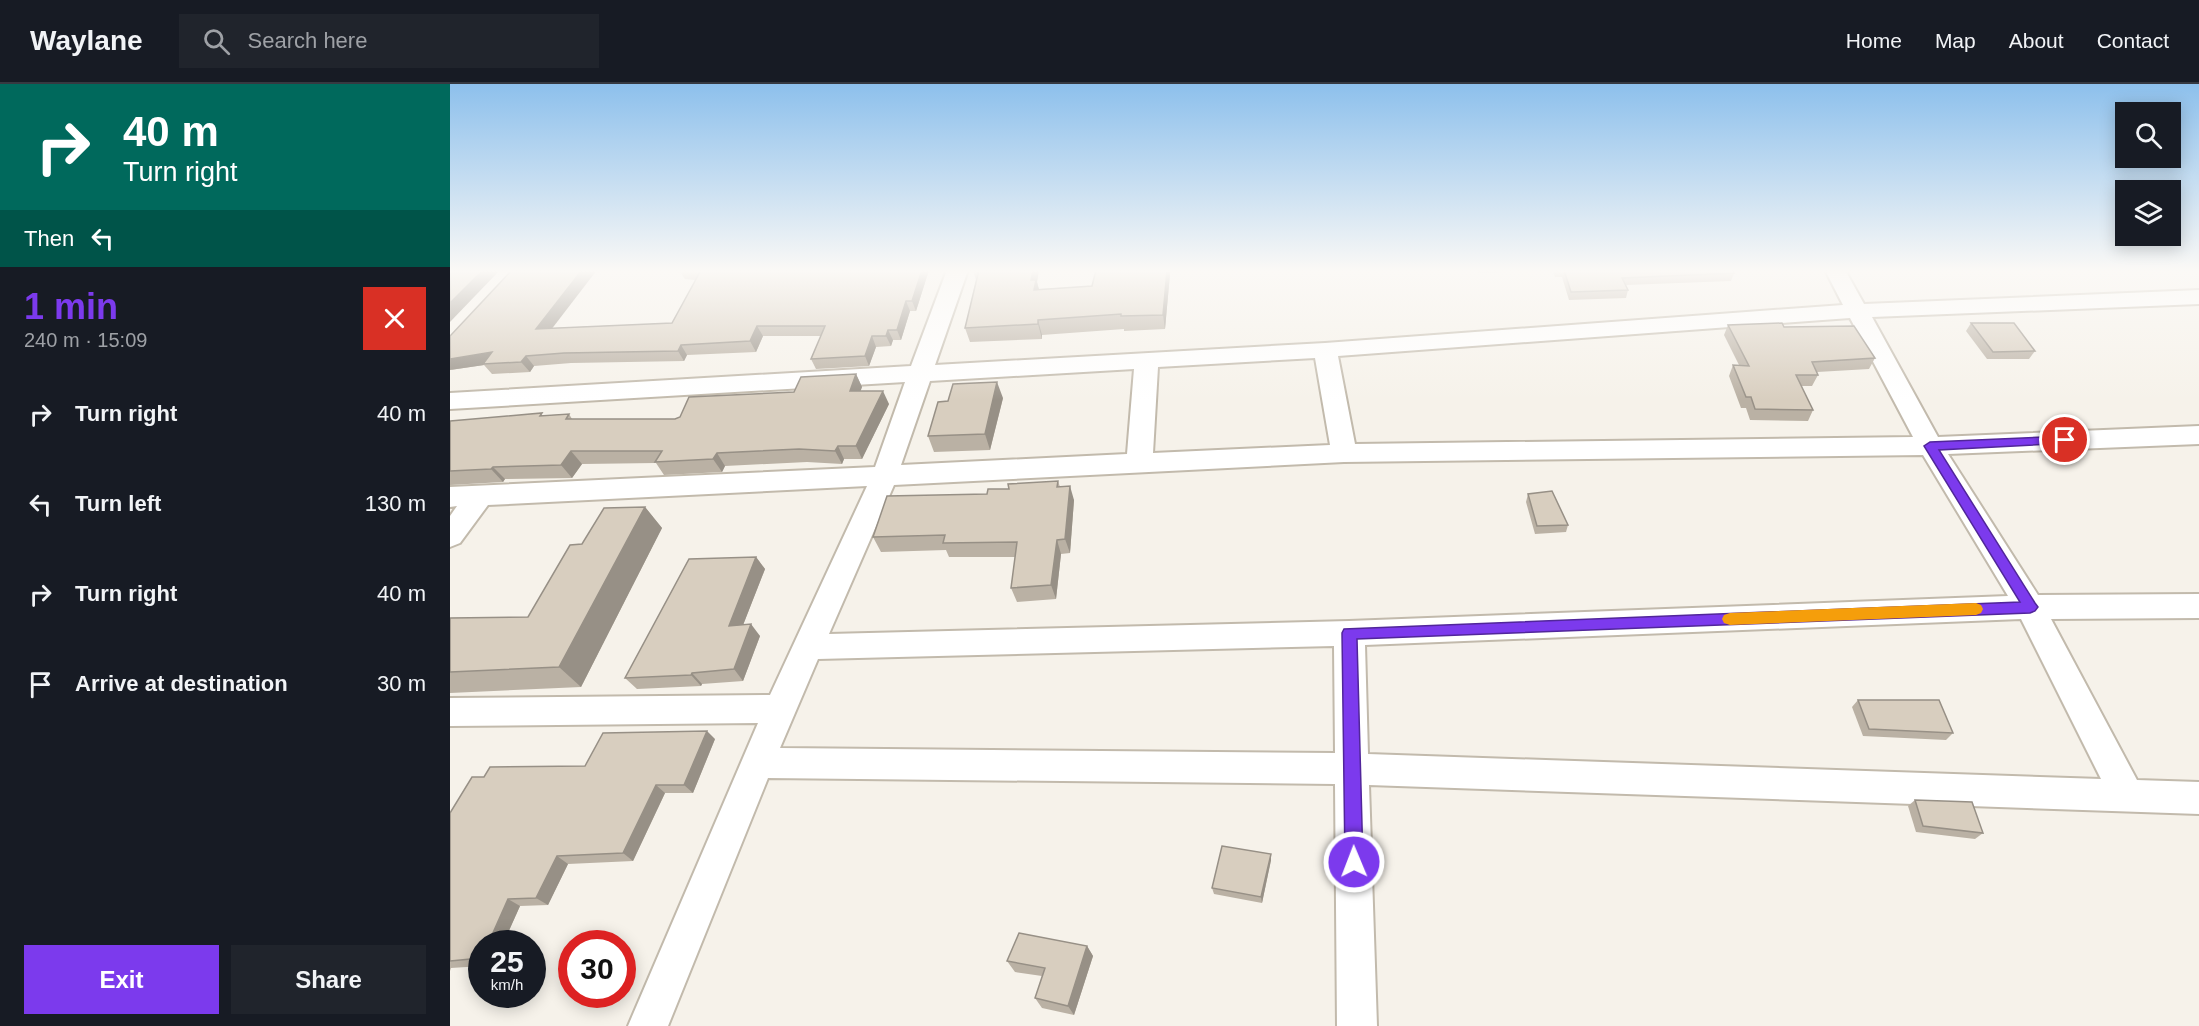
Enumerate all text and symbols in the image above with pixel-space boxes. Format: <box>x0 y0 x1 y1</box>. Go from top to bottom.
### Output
search box <box>179 14 599 68</box>
text: Waylane <box>30 25 143 56</box>
icon: search <box>200 25 233 58</box>
text: Search here <box>248 28 367 53</box>
text: Home <box>1846 29 1902 52</box>
text: Map <box>1935 29 1976 52</box>
text: About <box>2009 29 2064 52</box>
text: Contact <box>2097 29 2169 52</box>
map controls <box>2115 102 2181 246</box>
button: search <box>2115 102 2181 168</box>
icon: right <box>24 108 102 186</box>
text: 40 m <box>123 108 219 155</box>
text: Turn right <box>123 157 238 187</box>
button: layers <box>2115 180 2181 246</box>
icon: left <box>86 222 119 255</box>
text: Then <box>24 226 74 251</box>
text: 1 min <box>24 286 118 327</box>
button: close <box>363 287 426 350</box>
text: 240 m · 15:09 <box>24 329 147 351</box>
icon: right <box>24 398 57 431</box>
text: Turn right <box>75 401 177 426</box>
text: 40 m <box>377 401 426 426</box>
pin <box>2039 414 2090 465</box>
icon: arrive <box>2048 423 2081 456</box>
icon: left <box>24 488 57 521</box>
text: Turn left <box>75 491 161 516</box>
text: 130 m <box>365 491 426 516</box>
icon: right <box>24 578 57 611</box>
text: Turn right <box>75 581 177 606</box>
text: 40 m <box>377 581 426 606</box>
icon: arrive <box>24 668 57 701</box>
text: Arrive at destination <box>75 671 288 696</box>
text: 30 m <box>377 671 426 696</box>
position arrow <box>1322 830 1386 894</box>
speed limit sign: 30 <box>558 930 636 1008</box>
button: Exit <box>24 945 219 1014</box>
button: Share <box>231 945 426 1014</box>
text: 25 <box>490 945 524 978</box>
text: km/h <box>491 976 523 993</box>

